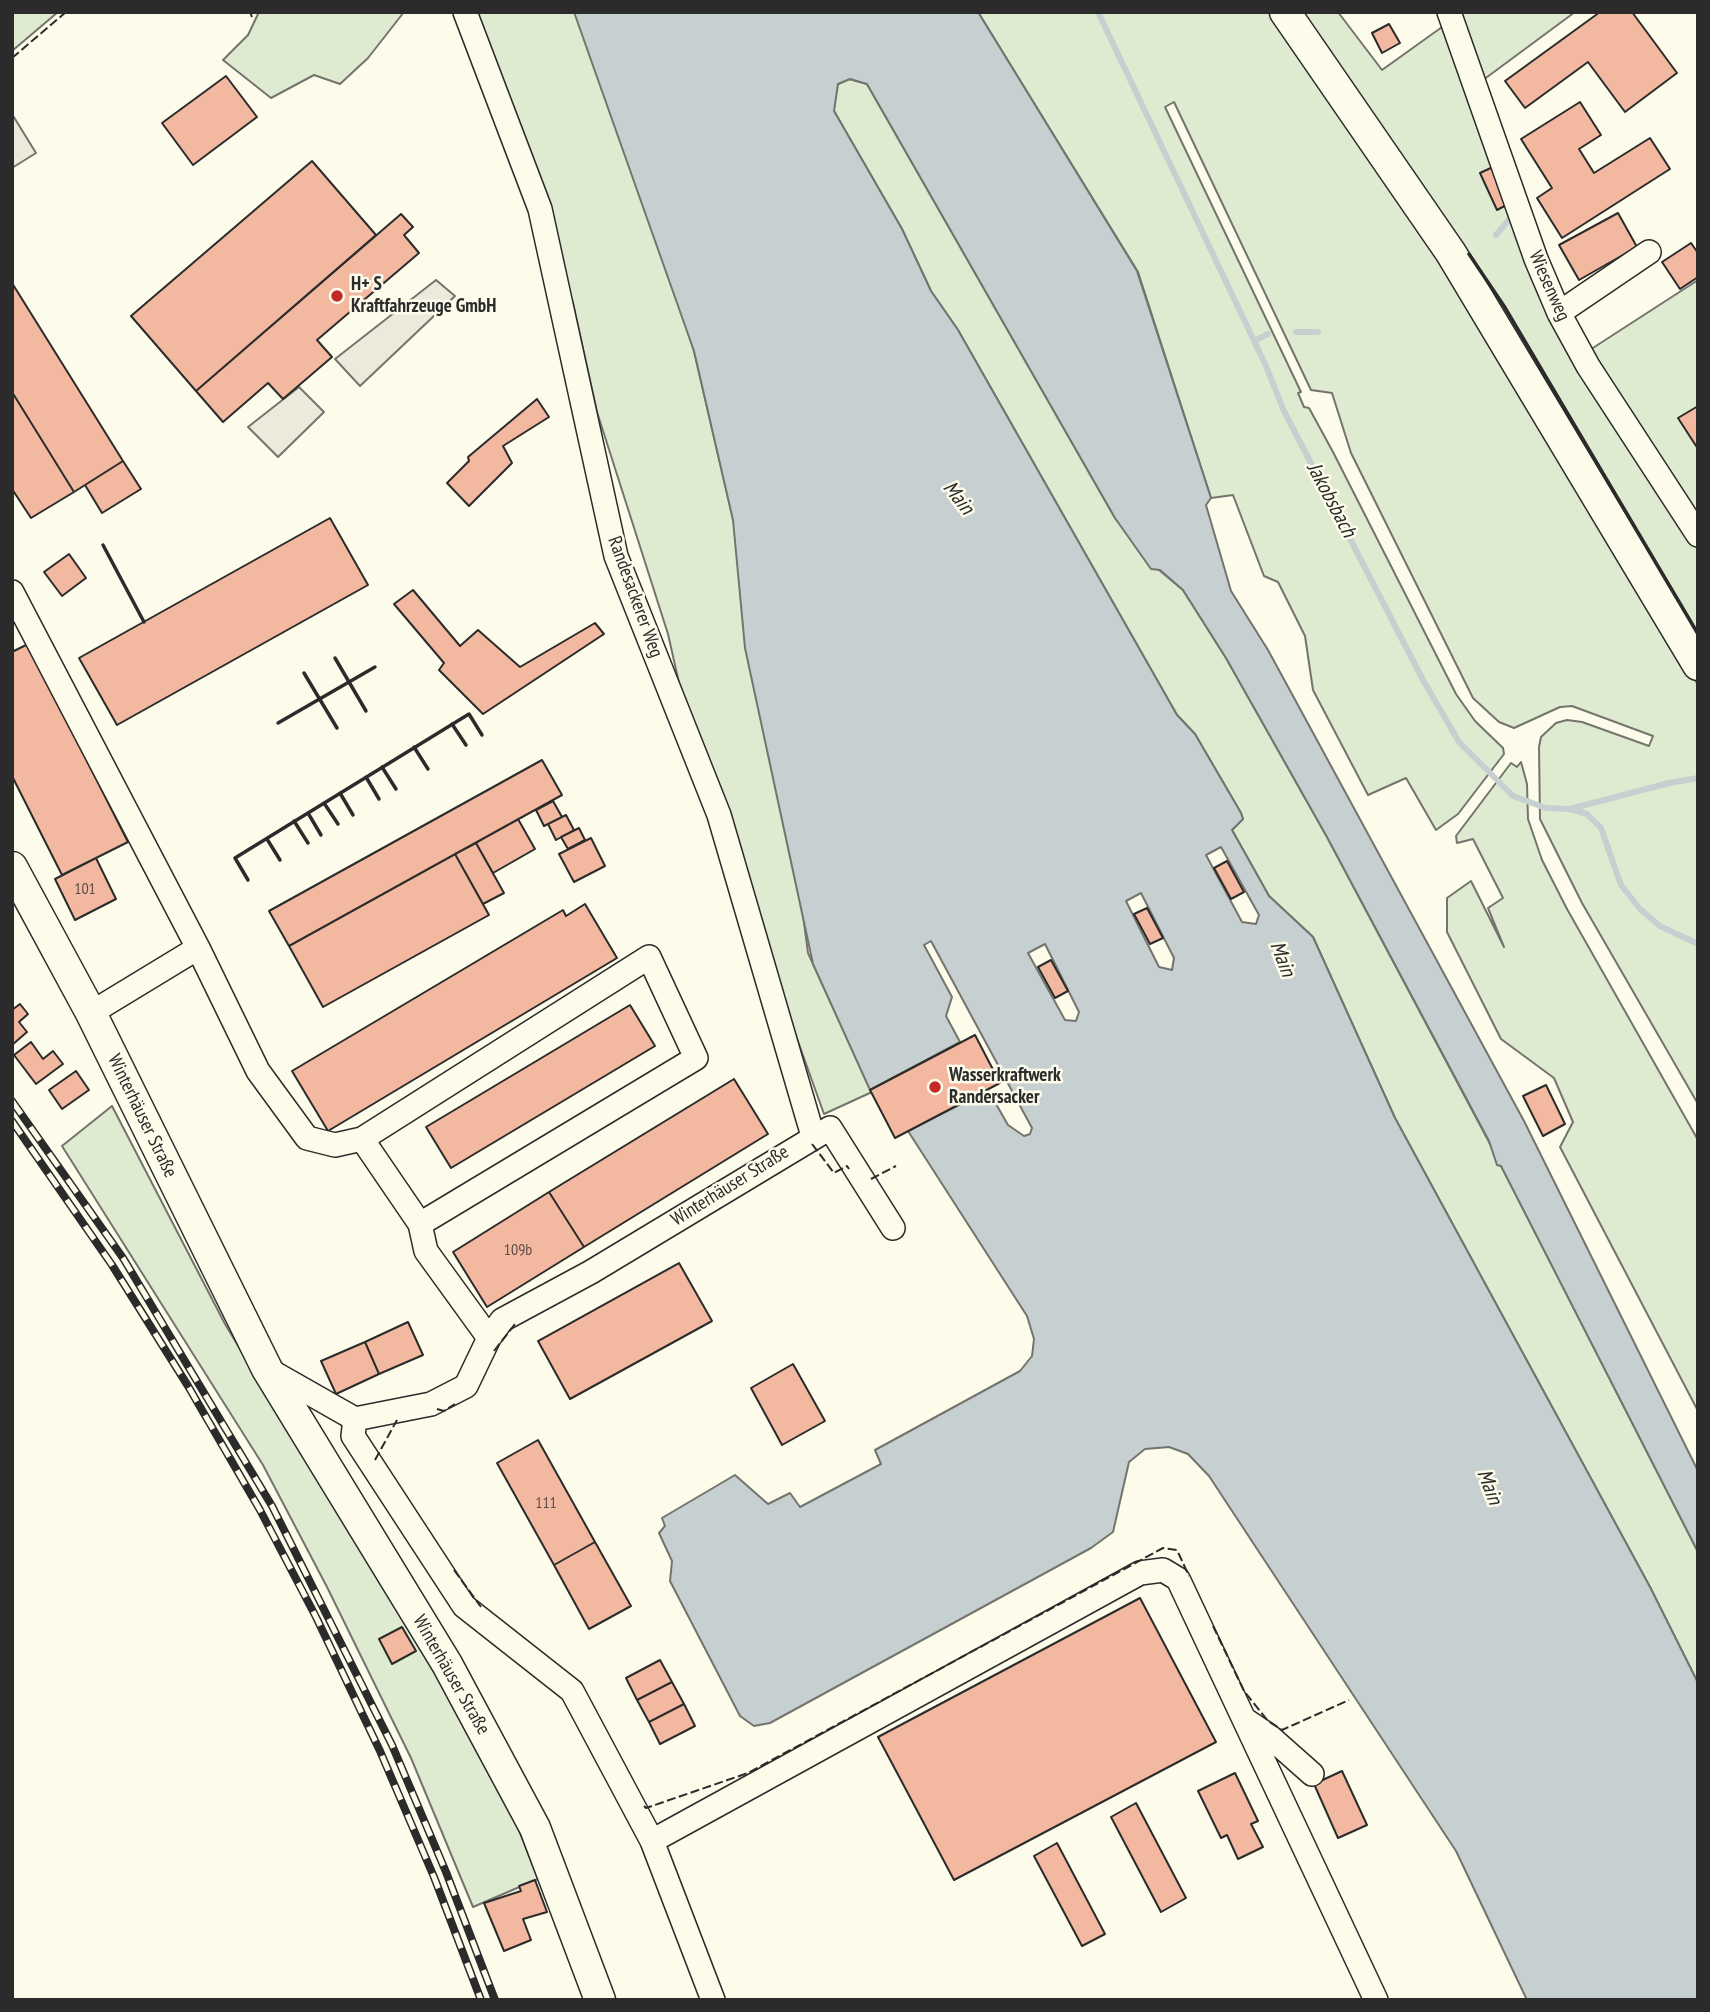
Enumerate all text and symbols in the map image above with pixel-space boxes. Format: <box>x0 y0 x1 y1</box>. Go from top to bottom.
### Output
street label: Wiesenweg <box>1523 247 1575 325</box>
place label: H+ S Kraftfahrzeuge GmbH <box>351 274 496 318</box>
marker: H+ S Kraftfahrzeuge GmbH <box>329 288 345 304</box>
water label: Jakobsbach <box>1301 458 1361 542</box>
water label: Main <box>937 476 979 520</box>
street label: Randesackerer Weg <box>603 533 667 661</box>
house number: 101 <box>74 879 96 899</box>
water label: Main <box>1264 938 1300 980</box>
street label: Winterhäuser Straße <box>102 1051 182 1181</box>
place label: Wasserkraftwerk Randersacker <box>949 1065 1061 1109</box>
marker: Wasserkraftwerk Randersacker <box>927 1079 943 1095</box>
street label: Winterhäuser Straße <box>667 1141 793 1231</box>
house number: 109b <box>504 1240 532 1260</box>
water label: Main <box>1471 1466 1507 1508</box>
house number: 111 <box>535 1493 557 1513</box>
street label: Winterhäuser Straße <box>408 1611 494 1739</box>

